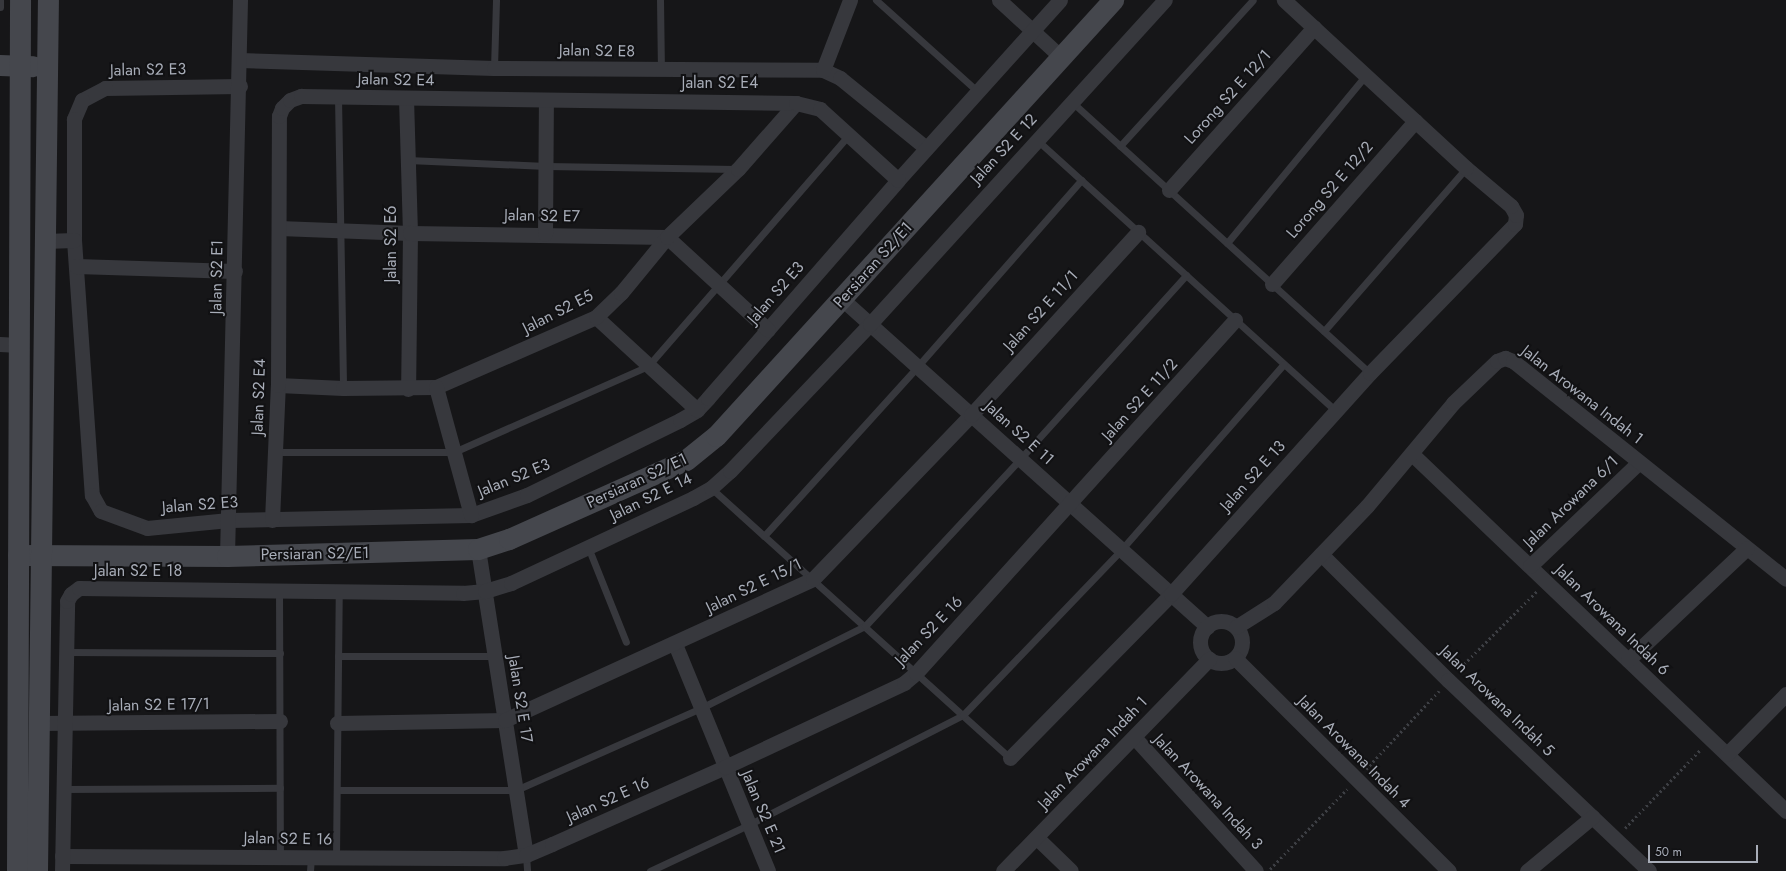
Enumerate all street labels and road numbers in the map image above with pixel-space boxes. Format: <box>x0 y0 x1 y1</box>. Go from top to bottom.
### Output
street label: Jalan S2 E8 <box>559 41 635 61</box>
street label: Lorong S2 E 12/1 <box>1181 46 1275 148</box>
street label: Jalan S2 E3 <box>110 60 186 80</box>
street label: Jalan S2 E4 <box>357 70 435 90</box>
street label: Jalan S2 E4 <box>682 73 758 93</box>
street label: Jalan S2 E 12 <box>967 110 1041 188</box>
street label: Lorong S2 E 12/2 <box>1283 138 1377 242</box>
street label: Jalan S2 E6 <box>381 206 401 282</box>
street label: Jalan S2 E7 <box>504 206 580 226</box>
street label: Persiaran S2/E1 <box>829 218 917 312</box>
street label: Jalan S2 E1 <box>207 239 227 315</box>
street label: Jalan S2 E3 <box>744 258 808 328</box>
street label: Jalan S2 E 11/1 <box>1000 267 1082 355</box>
street label: Jalan S2 E5 <box>520 286 596 338</box>
street label: Jalan Arowana Indah 1 <box>1517 341 1647 449</box>
street label: Jalan S2 E 11/2 <box>1098 355 1182 445</box>
street label: Jalan S2 E4 <box>248 358 270 436</box>
street label: Jalan S2 E 11 <box>980 397 1058 469</box>
street label: Jalan S2 E 13 <box>1216 437 1290 515</box>
street label: Persiaran S2/E1 <box>584 449 690 513</box>
street label: Jalan Arowana 6/1 <box>1520 452 1622 552</box>
street label: Jalan S2 E3 <box>475 455 553 501</box>
street label: Jalan S2 E 14 <box>607 469 695 525</box>
street label: Jalan S2 E3 <box>161 493 239 517</box>
street label: Persiaran S2/E1 <box>260 543 370 565</box>
street label: Jalan S2 E 15/1 <box>703 555 805 617</box>
street label: Jalan Arowana Indah 6 <box>1551 560 1673 680</box>
street label: Jalan S2 E 18 <box>94 561 182 581</box>
street label: Jalan S2 E 16 <box>891 592 967 670</box>
street label: Jalan Arowana Indah 5 <box>1436 642 1558 760</box>
street label: Jalan S2 E 17 <box>504 654 536 744</box>
street label: Jalan Arowana Indah 4 <box>1294 692 1414 812</box>
street label: Jalan Arowana Indah 1 <box>1034 693 1152 813</box>
street label: Jalan S2 E 17/1 <box>108 695 210 715</box>
street label: Jalan Arowana Indah 3 <box>1150 730 1266 854</box>
street label: Jalan S2 E 21 <box>737 767 789 857</box>
street label: Jalan S2 E 16 <box>564 773 652 827</box>
street label: Jalan S2 E 16 <box>243 829 333 849</box>

